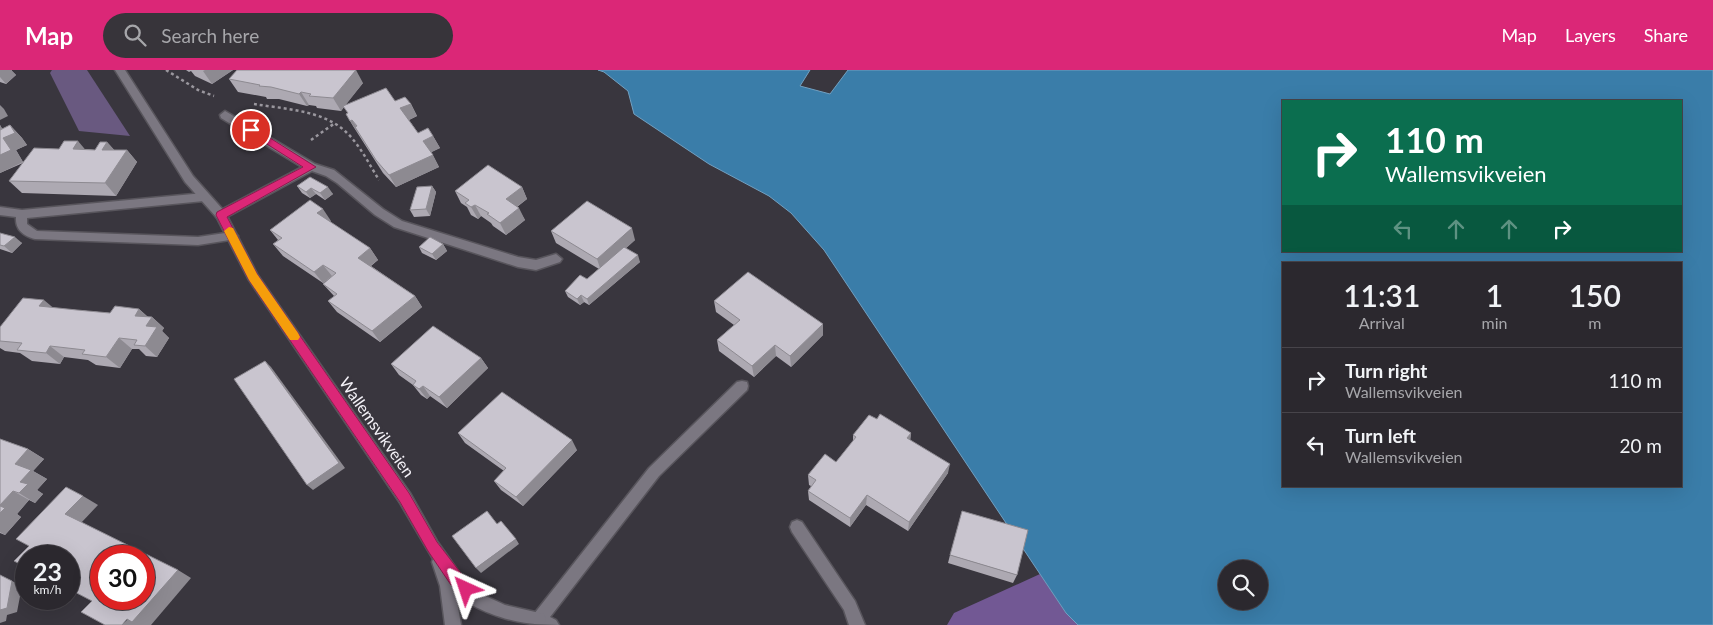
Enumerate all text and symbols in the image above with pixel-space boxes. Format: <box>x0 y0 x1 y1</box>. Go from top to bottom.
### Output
search box <box>103 13 453 58</box>
text: Map <box>25 21 73 50</box>
icon: search <box>121 21 149 49</box>
text: Search here <box>161 24 259 47</box>
text: Map <box>1501 24 1537 46</box>
text: Layers <box>1565 24 1616 46</box>
text: Share <box>1644 24 1688 46</box>
pin <box>230 109 272 151</box>
icon: arrive <box>237 116 265 144</box>
text: 110 m <box>1385 118 1484 160</box>
icon: right <box>1302 120 1367 185</box>
text: Wallemsvikveien <box>1385 160 1547 187</box>
icon: left <box>1389 215 1417 243</box>
icon: ahead <box>1442 215 1470 243</box>
icon: ahead <box>1495 215 1523 243</box>
icon: right <box>1548 215 1576 243</box>
text: 11:31 <box>1343 277 1420 313</box>
text: 1 <box>1486 277 1503 313</box>
text: 150 <box>1569 277 1621 313</box>
text: Arrival <box>1359 313 1405 332</box>
text: min <box>1482 313 1507 332</box>
text: m <box>1588 313 1601 332</box>
text: Turn right <box>1345 359 1427 382</box>
icon: right <box>1302 366 1330 394</box>
text: 110 m <box>1608 369 1662 392</box>
street label: Wallemsvikveien <box>336 373 419 480</box>
text: Wallemsvikveien <box>1345 382 1463 401</box>
text: Turn left <box>1345 424 1416 447</box>
icon: left <box>1302 431 1330 459</box>
text: 20 m <box>1619 434 1662 457</box>
text: Wallemsvikveien <box>1345 447 1463 466</box>
speed limit sign: 30 <box>90 545 155 610</box>
text: 23 <box>33 556 62 586</box>
map controls <box>1218 560 1268 610</box>
button: search <box>1218 560 1268 610</box>
position arrow <box>439 562 491 614</box>
text: km/h <box>33 582 62 597</box>

